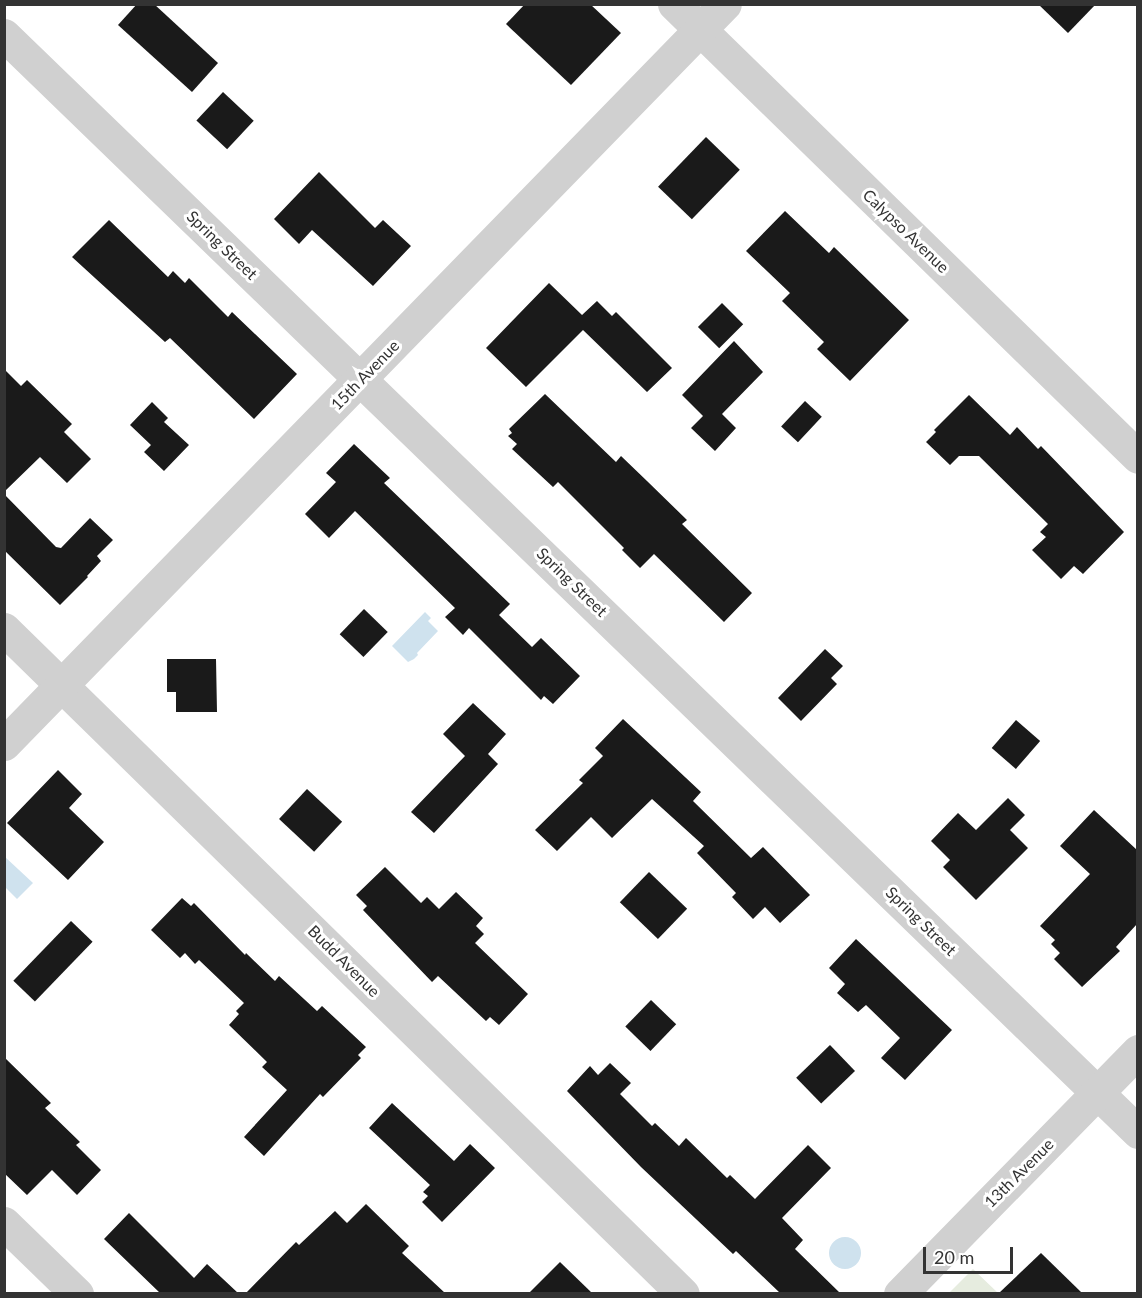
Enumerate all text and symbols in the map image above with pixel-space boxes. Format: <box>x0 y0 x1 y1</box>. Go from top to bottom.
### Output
street label: Calypso Avenue <box>859 185 953 277</box>
street label: Spring Street <box>183 207 261 283</box>
street label: 15th Avenue <box>327 336 403 414</box>
street label: Spring Street <box>533 544 611 620</box>
street label: Spring Street <box>882 883 960 959</box>
street label: Budd Avenue <box>304 921 384 1001</box>
street label: 13th Avenue <box>980 1134 1058 1212</box>
scale bar <box>926 1235 1016 1273</box>
text: 20 m <box>934 1246 974 1268</box>

